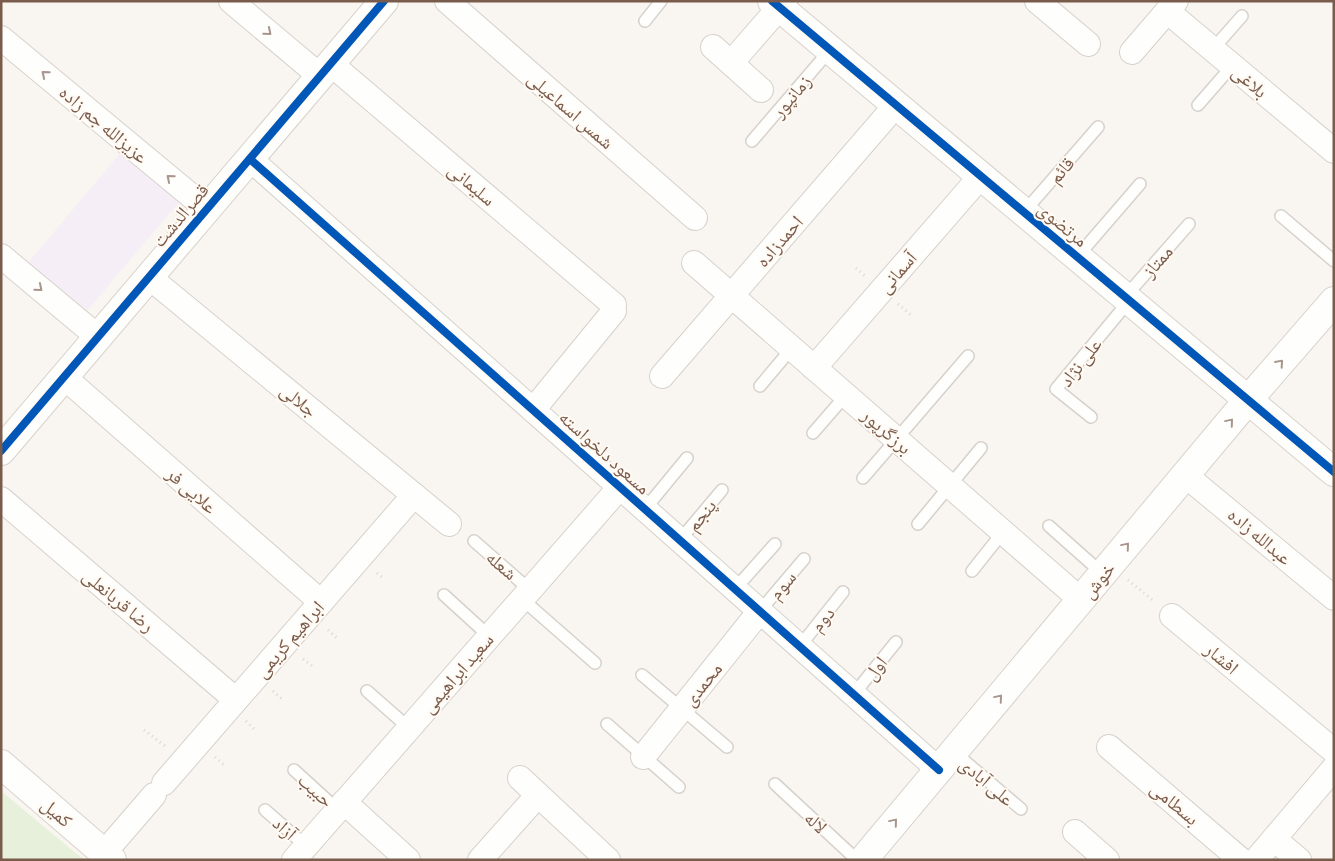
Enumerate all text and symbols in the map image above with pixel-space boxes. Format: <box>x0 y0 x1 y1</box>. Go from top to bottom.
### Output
one-way arrow <box>262 27 271 35</box>
street label: بلاغی <box>1227 61 1272 104</box>
street label: شمس اسماعیلی <box>522 68 618 155</box>
one-way arrow <box>41 71 50 80</box>
street label: زمانپور <box>767 71 817 124</box>
street label: عزیزالله جم زاده <box>54 81 152 169</box>
street label: قائم <box>1044 153 1080 189</box>
street label: سلیمانی <box>443 159 499 212</box>
one-way arrow <box>167 175 176 183</box>
street label: قصرالدشت <box>148 179 214 252</box>
street label: مرتضوی <box>1032 198 1092 253</box>
street label: احمدزاده <box>751 211 809 273</box>
street label: ممتاز <box>1137 241 1178 284</box>
street label: آسمانی <box>874 246 923 299</box>
one-way arrow <box>33 282 42 291</box>
street label: علی نژاد <box>1055 334 1108 392</box>
one-way arrow <box>1274 360 1283 369</box>
street label: جلالی <box>275 379 321 423</box>
street label: برزگرپور <box>856 404 916 460</box>
street label: مسعود دلخواسته <box>554 406 654 500</box>
one-way arrow <box>1224 419 1233 428</box>
street label: علایی فر <box>160 462 221 520</box>
street label: پنجم <box>682 495 722 537</box>
street label: عبدالله زاده <box>1222 504 1296 571</box>
one-way arrow <box>1120 543 1129 552</box>
street label: شعله <box>481 546 521 586</box>
street label: خوش <box>1077 558 1121 604</box>
street label: رضا قربانعلی <box>77 565 159 638</box>
street label: سوم <box>764 567 803 606</box>
street label: ابراهیم کریمی <box>250 597 330 683</box>
street label: دوم <box>806 602 841 638</box>
street label: سعید ابراهیمی <box>417 629 499 719</box>
street label: افشار <box>1199 638 1243 680</box>
street label: اول <box>860 652 893 686</box>
street label: محمدی <box>679 658 728 712</box>
one-way arrow <box>993 694 1002 703</box>
street label: علی آبادی <box>954 753 1018 812</box>
street label: حبیب <box>292 769 338 813</box>
street label: بسطامی <box>1145 777 1203 831</box>
street label: کمیل <box>36 793 76 833</box>
street label: لاله <box>799 807 831 839</box>
street label: آزاد <box>267 812 302 847</box>
one-way arrow <box>889 819 898 828</box>

